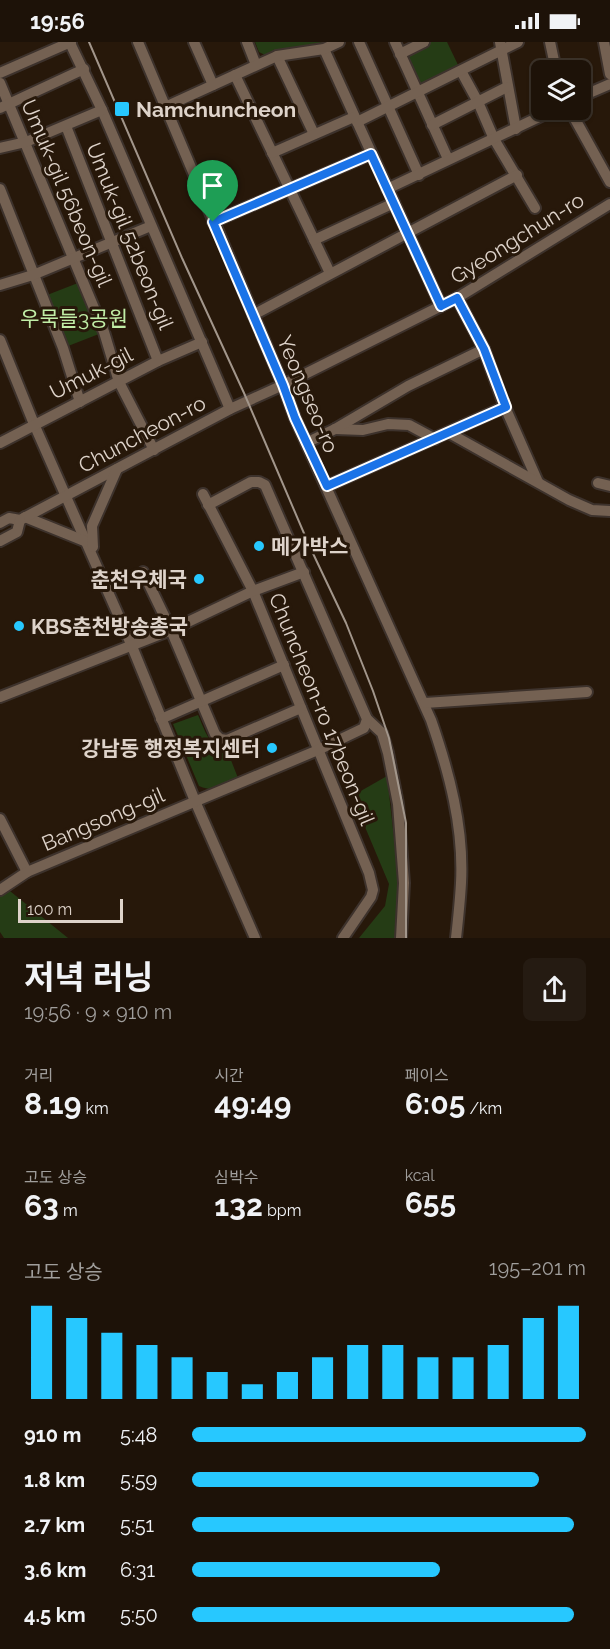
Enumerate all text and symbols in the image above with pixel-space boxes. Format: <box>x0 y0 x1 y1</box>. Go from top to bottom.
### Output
text: 19:56 <box>30 8 85 34</box>
map controls <box>531 60 591 120</box>
button: layers <box>531 60 591 120</box>
street label: Umuk-gil 56beon-gil <box>16 96 118 291</box>
place label: Namchuncheon <box>136 97 296 122</box>
marker: Namchuncheon <box>113 100 131 118</box>
street label: Umuk-gil 52beon-gil <box>81 139 179 333</box>
pin <box>187 160 238 222</box>
icon: arrive <box>196 169 229 202</box>
street label: Gyeongchun-ro <box>446 187 588 289</box>
park label: 우묵들3공원 <box>20 306 128 331</box>
street label: Yeongseo-ro <box>272 332 344 456</box>
street label: Umuk-gil <box>45 341 137 405</box>
street label: Chuncheon-ro <box>74 390 210 478</box>
place label: 메가박스 <box>271 534 348 559</box>
marker: 메가박스 <box>252 539 266 553</box>
place label: 춘천우체국 <box>90 567 187 592</box>
marker: 춘천우체국 <box>192 572 206 586</box>
street label: Chuncheon-ro 17beon-gil <box>264 589 380 829</box>
place label: KBS춘천방송총국 <box>31 614 188 639</box>
marker: KBS춘천방송총국 <box>12 619 26 633</box>
place label: 강남동 행정복지센터 <box>81 736 260 761</box>
marker: 강남동 행정복지센터 <box>265 741 279 755</box>
street label: Bangsong-gil <box>38 782 168 856</box>
scale bar <box>18 896 123 923</box>
text: 100 m <box>27 900 72 919</box>
text: 저녁 러닝 <box>24 958 153 997</box>
button: share <box>523 958 586 1021</box>
text: 19:56 · 9 × 910 m <box>24 1000 172 1024</box>
text: 거리 <box>24 1066 53 1085</box>
text: 시간 <box>214 1066 244 1085</box>
text: 페이스 <box>405 1066 449 1085</box>
text: 8.19 <box>24 1086 81 1121</box>
text: 49:49 <box>214 1086 291 1121</box>
text: 6:05 <box>405 1086 465 1121</box>
text: km <box>81 1099 109 1118</box>
text: /km <box>465 1099 502 1118</box>
text: kcal <box>405 1166 435 1185</box>
text: 고도 상승 <box>24 1168 87 1187</box>
text: 심박수 <box>214 1168 259 1187</box>
text: 655 <box>405 1185 456 1220</box>
text: 63 <box>24 1188 59 1223</box>
text: 132 <box>214 1188 263 1223</box>
text: m <box>59 1201 78 1220</box>
text: bpm <box>263 1201 301 1220</box>
text: 195–201 m <box>489 1256 586 1280</box>
text: 고도 상승 <box>24 1260 103 1284</box>
text: 910 m <box>24 1423 81 1447</box>
text: 5:48 <box>120 1423 157 1447</box>
text: 1.8 km <box>24 1468 85 1492</box>
text: 5:59 <box>120 1468 157 1492</box>
text: 2.7 km <box>24 1513 85 1537</box>
text: 5:51 <box>120 1513 154 1537</box>
text: 3.6 km <box>24 1558 86 1582</box>
text: 6:31 <box>120 1558 155 1582</box>
text: 4.5 km <box>24 1603 86 1627</box>
text: 5:50 <box>120 1603 158 1627</box>

